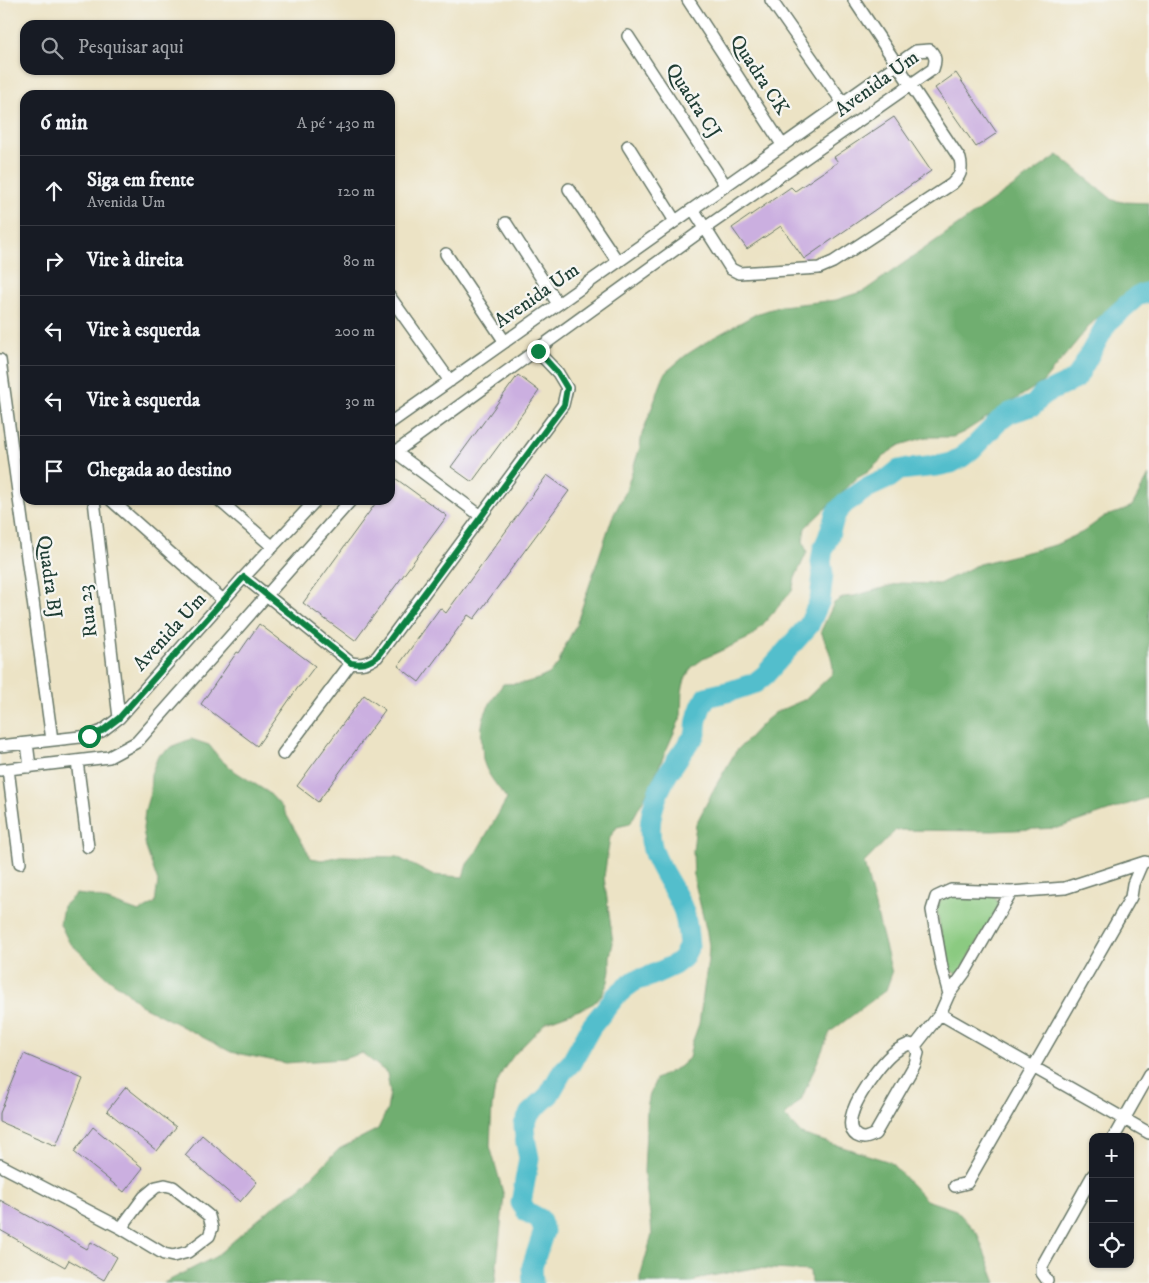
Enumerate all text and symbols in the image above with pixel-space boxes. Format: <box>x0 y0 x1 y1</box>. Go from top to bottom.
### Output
search box <box>20 20 395 75</box>
street label: Quadra CK <box>724 30 794 120</box>
icon: search <box>38 34 66 62</box>
text: Pesquisar aqui <box>78 36 184 59</box>
street label: Avenida Um <box>830 45 924 123</box>
street label: Quadra CJ <box>659 59 727 143</box>
text: 6 min <box>40 110 88 136</box>
text: A pé · 430 m <box>297 113 375 133</box>
text: Siga em frente <box>87 169 194 192</box>
icon: ahead <box>40 177 68 205</box>
text: 120 m <box>337 181 375 201</box>
text: Avenida Um <box>87 192 165 212</box>
icon: right <box>40 247 68 275</box>
text: Vire à direita <box>87 249 183 272</box>
text: 80 m <box>343 251 375 271</box>
street label: Avenida Um <box>490 258 584 334</box>
icon: left <box>40 317 68 345</box>
text: Vire à esquerda <box>87 319 200 342</box>
text: 200 m <box>334 321 375 341</box>
route end <box>527 340 550 363</box>
icon: left <box>40 387 68 415</box>
text: Vire à esquerda <box>87 389 200 412</box>
text: 30 m <box>345 391 375 411</box>
icon: arrive <box>40 457 68 485</box>
text: Chegada ao destino <box>87 459 232 482</box>
street label: Quadra BJ <box>31 534 67 620</box>
street label: Rua 23 <box>72 583 104 639</box>
street label: Avenida Um <box>128 587 212 677</box>
route start <box>78 725 101 748</box>
map controls <box>1089 1133 1134 1268</box>
button: + <box>1089 1133 1134 1178</box>
button: − <box>1089 1178 1134 1223</box>
button: locate <box>1089 1223 1134 1268</box>

